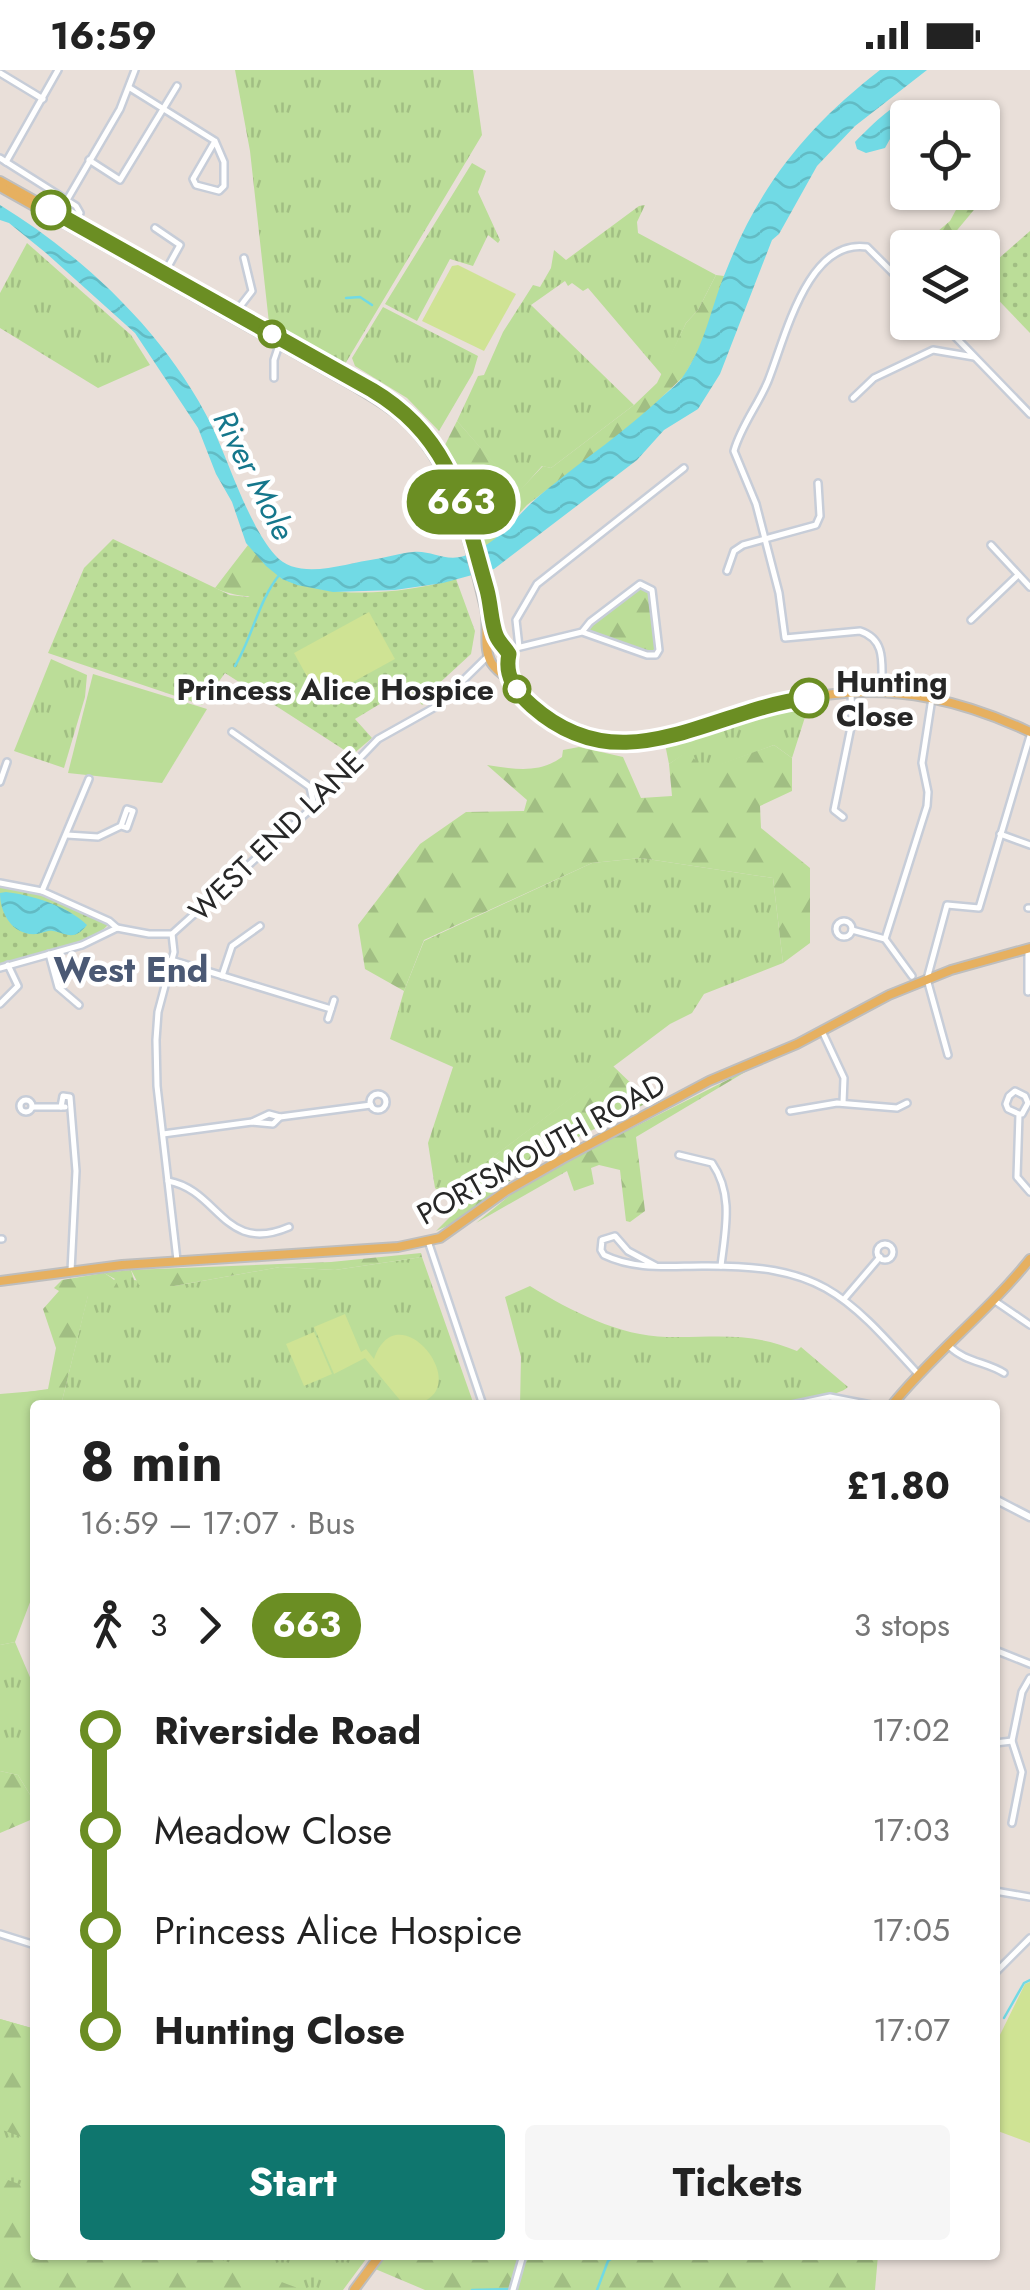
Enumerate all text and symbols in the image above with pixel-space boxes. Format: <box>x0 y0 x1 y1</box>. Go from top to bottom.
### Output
text: 16:59 <box>50 8 157 63</box>
map controls <box>890 100 1000 340</box>
button: locate <box>890 100 1000 210</box>
unlabelled marker <box>32 191 70 229</box>
button: layers <box>890 230 1000 340</box>
unlabelled marker <box>259 321 285 347</box>
water label: River Mole <box>202 402 306 548</box>
line badge: 663 <box>404 470 518 534</box>
text: 663 <box>427 477 495 527</box>
place label: Hunting Close <box>836 660 947 737</box>
place label: Princess Alice Hospice <box>176 668 494 711</box>
marker: Princess Alice Hospice <box>504 676 530 702</box>
marker: Hunting Close <box>790 679 828 717</box>
street label: WEST END LANE <box>179 741 373 931</box>
district label: West End <box>54 945 208 995</box>
street label: PORTSMOUTH ROAD <box>409 1063 673 1235</box>
text: 8 min <box>80 1422 223 1502</box>
text: £1.80 <box>846 1458 950 1513</box>
text: 16:59 – 17:07 · Bus <box>80 1500 355 1546</box>
icon: walk <box>80 1598 135 1653</box>
icon: forward <box>182 1598 237 1653</box>
text: 663 <box>272 1600 341 1650</box>
text: 3 <box>150 1602 167 1648</box>
text: 3 stops <box>854 1602 950 1648</box>
text: Riverside Road <box>154 1703 421 1758</box>
text: 17:02 <box>872 1707 950 1753</box>
text: Meadow Close <box>154 1803 392 1858</box>
text: 17:03 <box>873 1807 950 1853</box>
text: Princess Alice Hospice <box>154 1903 522 1958</box>
text: 17:05 <box>872 1907 950 1953</box>
text: Hunting Close <box>154 2003 405 2058</box>
text: 17:07 <box>873 2007 950 2053</box>
button: Start <box>80 2125 505 2240</box>
button: Tickets <box>525 2125 950 2240</box>

